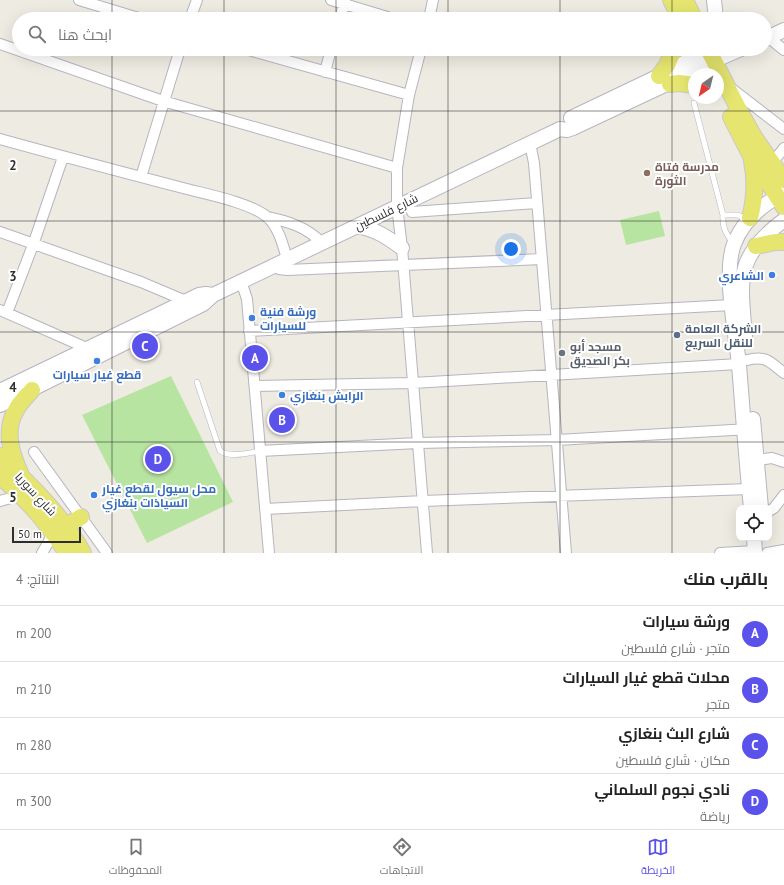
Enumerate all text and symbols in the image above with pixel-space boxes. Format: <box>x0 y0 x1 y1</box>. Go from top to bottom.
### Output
search box <box>12 12 772 56</box>
icon: search <box>26 23 48 45</box>
text: ابحث هنا <box>58 25 112 44</box>
north arrow <box>688 68 724 104</box>
text: 2 <box>9 157 17 174</box>
place label: مدرسة فتاة الثورة <box>655 159 719 189</box>
marker: مدرسة فتاة الثورة <box>642 168 652 178</box>
street label: شارع فلسطين <box>352 190 421 235</box>
your location <box>501 239 521 259</box>
text: 3 <box>9 268 17 285</box>
place label: الشاعري <box>718 268 764 286</box>
marker: الشاعري <box>767 270 777 280</box>
place label: ورشة فنية للسيارات <box>260 304 316 334</box>
marker: ورشة فنية للسيارات <box>247 313 257 323</box>
place label: الشركة العامة للنقل السريع <box>685 321 761 352</box>
marker: الشركة العامة للنقل السريع <box>672 330 682 340</box>
pin: C <box>132 331 158 361</box>
place label: مسجد أبو بكر الصديق <box>570 339 630 369</box>
pin: A <box>242 343 268 373</box>
marker: مسجد أبو بكر الصديق <box>557 348 567 358</box>
marker: قطع غيار سيارات <box>92 356 102 366</box>
place label: قطع غيار سيارات <box>53 367 141 384</box>
text: 4 <box>9 379 17 396</box>
place label: الرابش بنغازي <box>290 388 364 406</box>
marker: الرابش بنغازي <box>277 390 287 400</box>
pin: B <box>269 405 295 435</box>
pin: D <box>145 444 171 474</box>
street label: شارع سوريا <box>11 469 60 520</box>
place label: محل سيول لقطع غيار السياذات بنغازي <box>101 481 216 513</box>
text: 5 <box>9 489 17 506</box>
marker: محل سيول لقطع غيار السياذات بنغازي <box>89 490 99 500</box>
map controls <box>736 505 772 541</box>
button: locate <box>736 505 772 541</box>
scale bar <box>12 525 81 544</box>
text: 50 m <box>18 527 42 541</box>
text: بالقرب منك <box>684 568 768 590</box>
text: النتائج: 4 <box>16 571 60 588</box>
text: ورشة سيارات <box>643 612 730 631</box>
text: 200 m <box>16 625 51 642</box>
text: A <box>751 625 759 642</box>
text: متجر · شارع فلسطين <box>621 640 730 657</box>
text: محلات قطع غيار السيارات <box>563 668 730 687</box>
text: 210 m <box>16 681 51 698</box>
text: B <box>751 681 759 698</box>
text: متجر <box>706 696 730 713</box>
text: شارع البث بنغازي <box>618 724 730 743</box>
text: 280 m <box>16 737 51 754</box>
text: C <box>751 737 759 754</box>
text: مكان · شارع فلسطين <box>616 752 730 769</box>
text: نادي نجوم السلماني <box>595 780 730 799</box>
text: 300 m <box>16 793 51 810</box>
text: D <box>751 793 759 810</box>
text: رياضة <box>700 808 730 825</box>
tab: المحفوظات <box>109 836 162 880</box>
tab: الاتجاهات <box>380 836 423 880</box>
tab: الخريطة <box>641 836 675 880</box>

